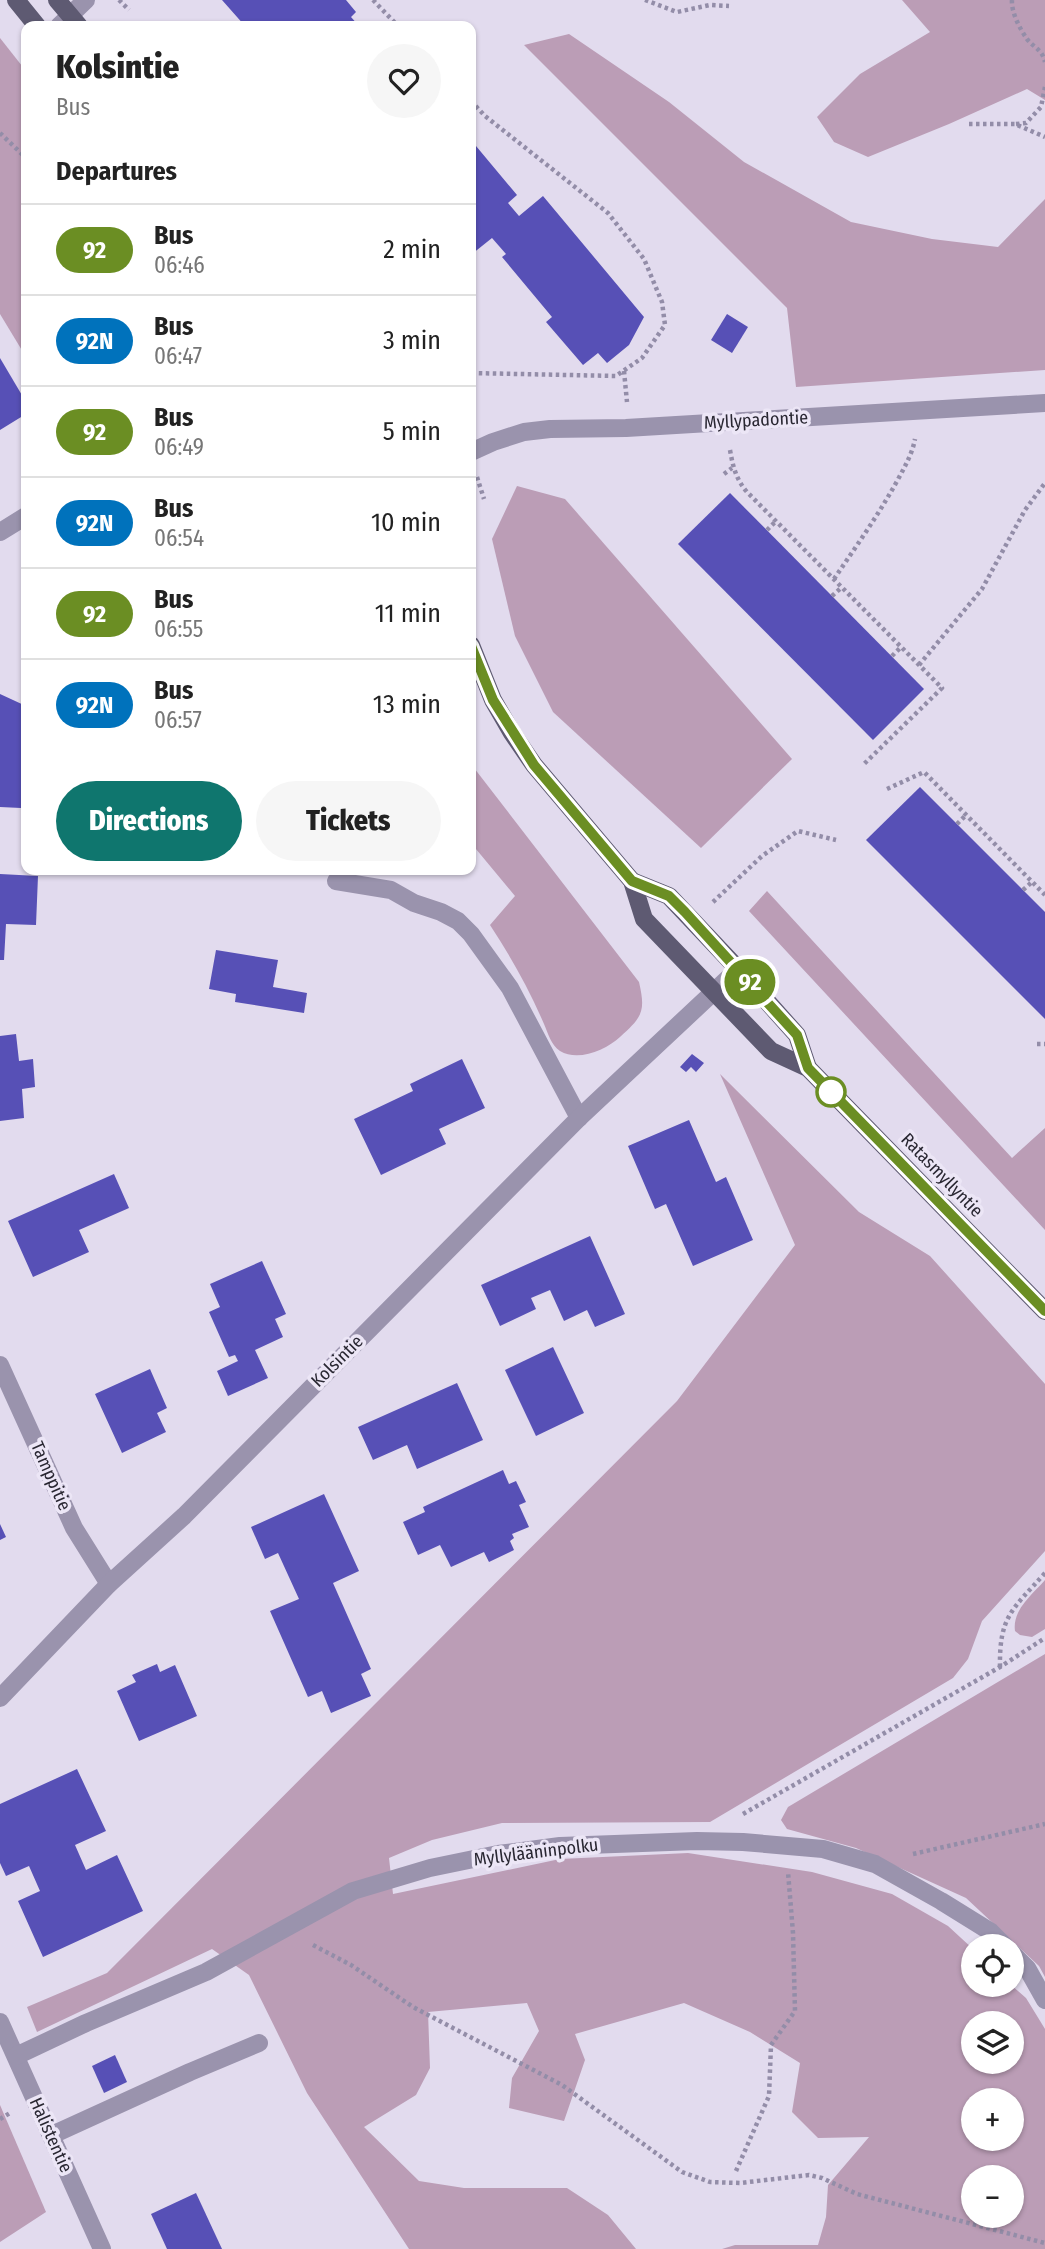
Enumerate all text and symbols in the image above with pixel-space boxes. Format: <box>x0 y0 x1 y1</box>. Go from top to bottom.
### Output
button: heart <box>367 44 441 118</box>
text: Kolsintie <box>56 47 180 87</box>
text: Bus <box>56 93 90 121</box>
text: Departures <box>56 156 177 187</box>
text: Bus <box>154 220 193 251</box>
text: 2 min <box>383 234 441 265</box>
text: 92 <box>83 236 106 264</box>
text: 06:46 <box>154 251 205 279</box>
text: Bus <box>154 311 193 342</box>
text: 3 min <box>383 325 441 356</box>
text: 92N <box>76 327 113 355</box>
text: 06:47 <box>154 342 202 370</box>
text: Bus <box>154 402 193 433</box>
street label: Myllypadontie <box>703 406 809 434</box>
text: 5 min <box>383 416 441 447</box>
text: 92 <box>83 418 106 446</box>
text: 06:49 <box>154 433 204 461</box>
text: Bus <box>154 493 193 524</box>
text: 10 min <box>371 507 441 538</box>
text: 92N <box>76 509 113 537</box>
text: 06:54 <box>154 524 204 552</box>
text: Bus <box>154 584 193 615</box>
text: 11 min <box>375 598 441 629</box>
text: 92 <box>83 600 106 628</box>
text: 06:55 <box>154 615 203 643</box>
text: Bus <box>154 675 193 706</box>
text: 13 min <box>373 689 441 720</box>
text: 92N <box>76 691 113 719</box>
text: 06:57 <box>154 706 202 734</box>
button: Directions <box>56 781 242 861</box>
button: Tickets <box>256 781 441 861</box>
line badge: 92 <box>718 959 782 1005</box>
text: 92 <box>738 968 762 996</box>
unlabelled marker <box>816 1077 846 1107</box>
street label: Ratasmyllyntie <box>896 1128 988 1222</box>
street label: Kolsintie <box>306 1330 368 1392</box>
street label: Tamppitie <box>26 1438 76 1514</box>
street label: Myllylääninpolku <box>472 1833 600 1871</box>
map controls <box>961 1934 1024 2228</box>
button: locate <box>961 1934 1024 1997</box>
button: layers <box>961 2011 1024 2074</box>
button: + <box>961 2088 1024 2151</box>
street label: Halistentie <box>25 2094 77 2176</box>
button: − <box>961 2165 1024 2228</box>

